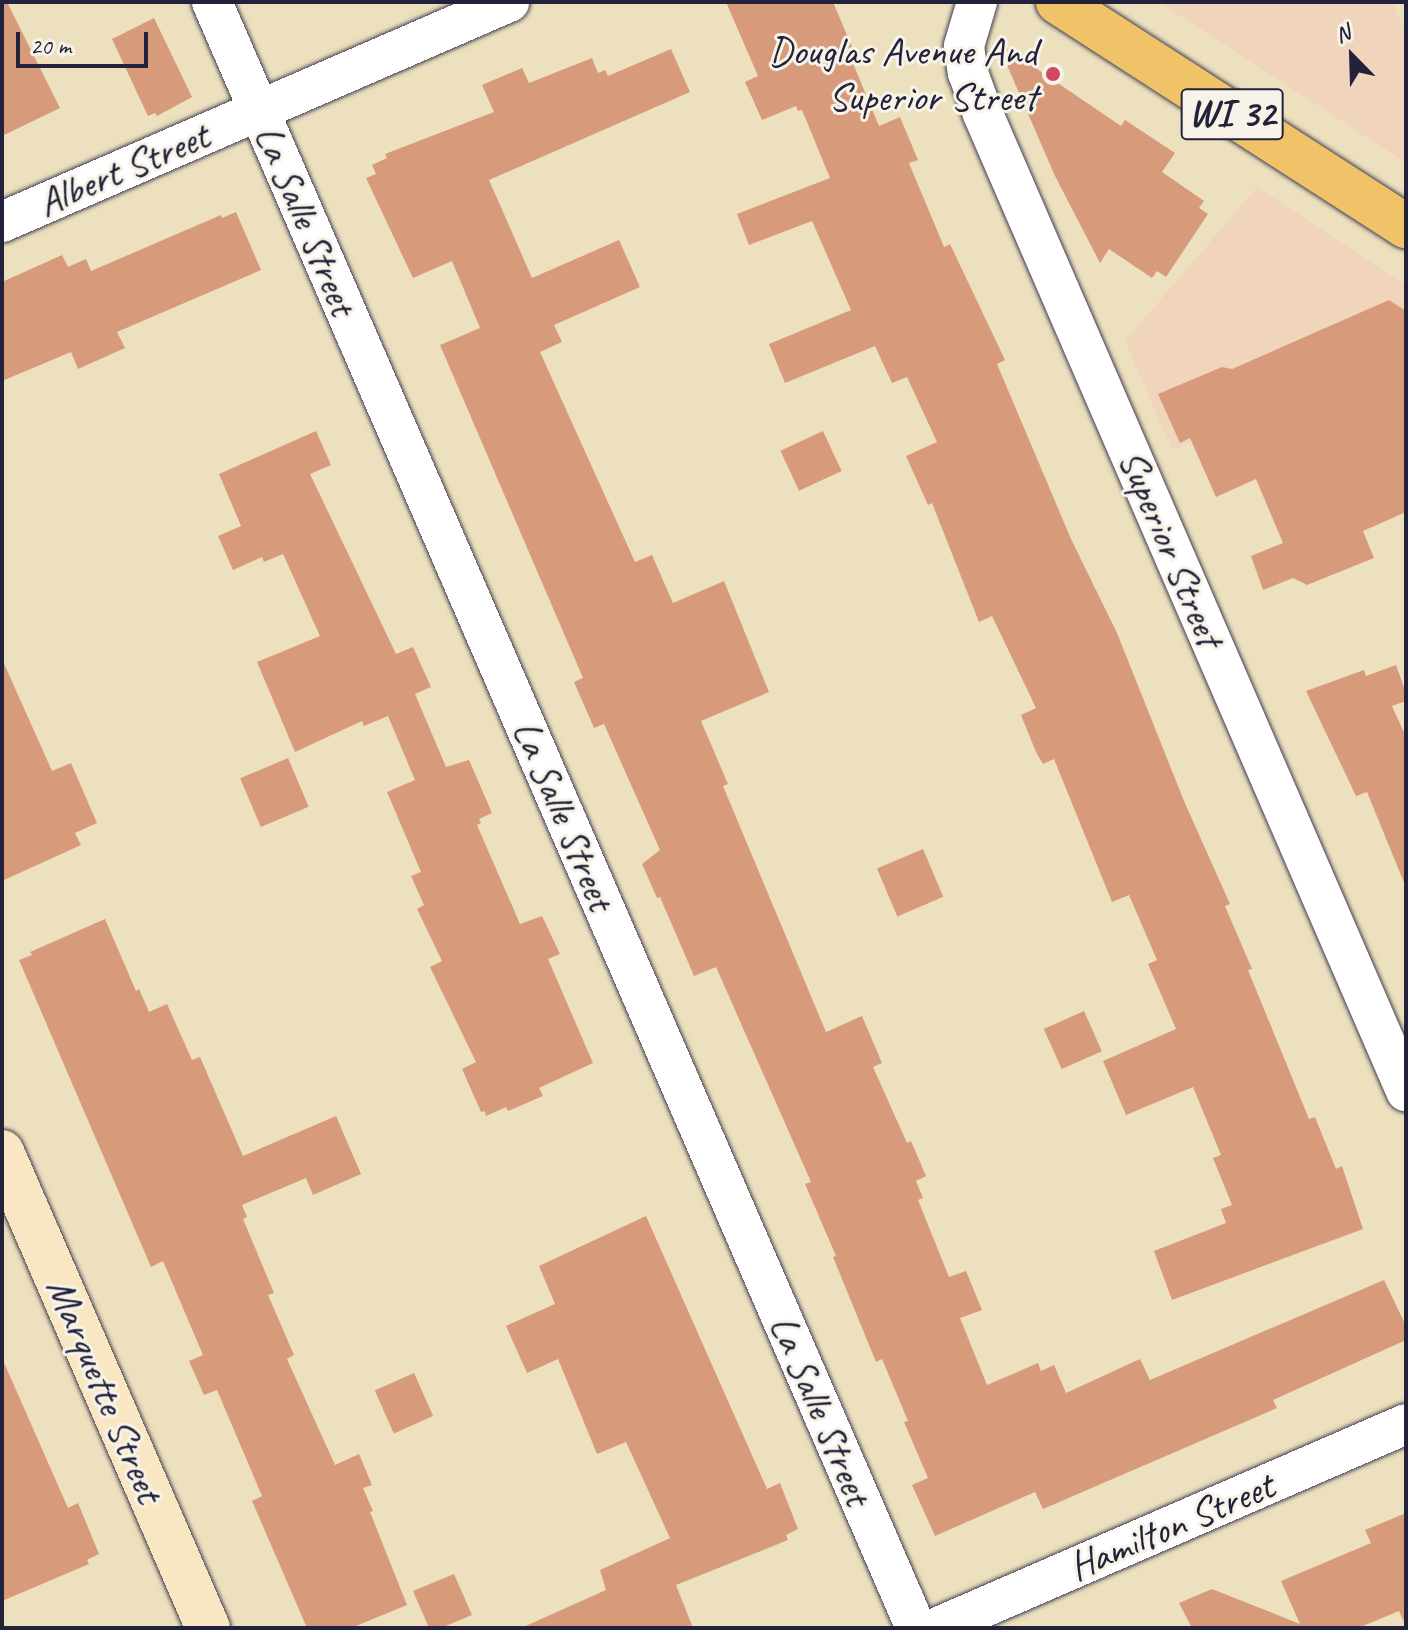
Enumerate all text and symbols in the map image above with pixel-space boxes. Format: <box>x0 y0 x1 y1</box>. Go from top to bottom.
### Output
scale bar <box>20 16 152 66</box>
north arrow <box>1312 16 1392 96</box>
text: N <box>1331 18 1354 49</box>
place label: Douglas Avenue And Superior Street <box>769 27 1037 121</box>
text: 20 m <box>30 31 71 61</box>
marker: Douglas Avenue And Superior Street <box>1044 65 1062 83</box>
road number: WI 32 <box>1180 80 1284 148</box>
street label: Albert Street <box>30 111 216 227</box>
street label: La Salle Street <box>244 117 368 323</box>
street label: Superior Street <box>1108 443 1234 653</box>
street label: La Salle Street <box>502 712 626 918</box>
street label: Marquette Street <box>36 1270 174 1510</box>
street label: La Salle Street <box>759 1307 883 1513</box>
street label: Hamilton Street <box>1061 1461 1281 1591</box>

